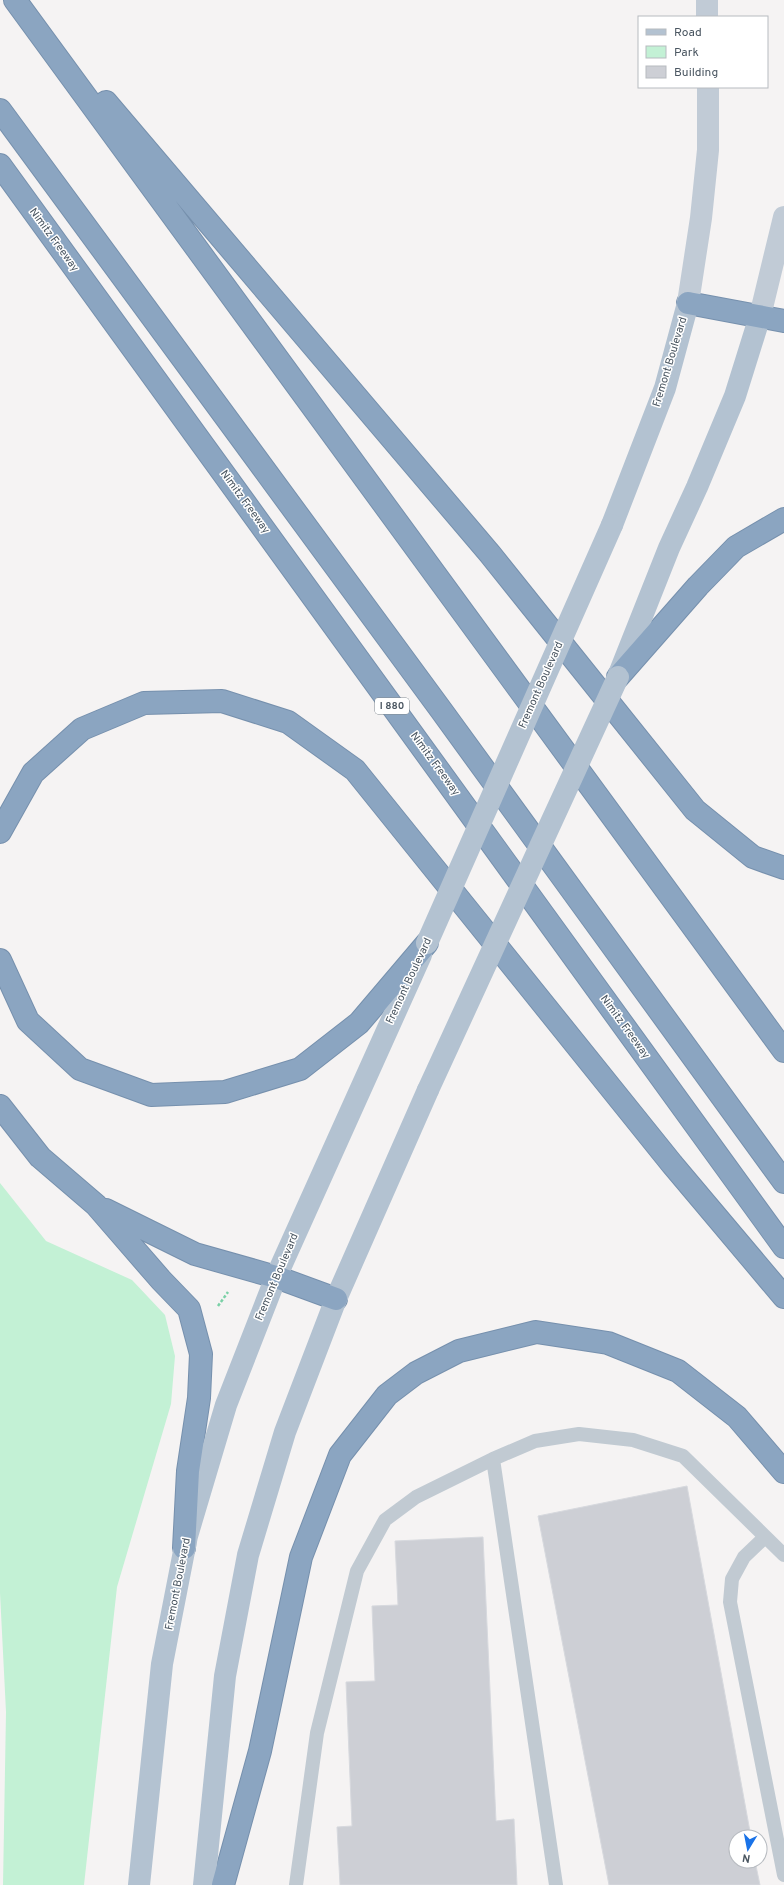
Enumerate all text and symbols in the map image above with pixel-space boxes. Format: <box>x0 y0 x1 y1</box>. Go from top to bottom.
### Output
legend <box>638 16 768 88</box>
text: Road <box>674 25 702 41</box>
text: Park <box>674 45 699 61</box>
text: Building <box>674 65 718 81</box>
street label: Nimitz Freeway <box>26 205 82 275</box>
street label: Fremont Boulevard <box>650 315 690 409</box>
street label: Nimitz Freeway <box>217 467 273 537</box>
street label: Fremont Boulevard <box>516 639 566 731</box>
road number: I 880 <box>375 698 409 714</box>
street label: Nimitz Freeway <box>407 729 463 799</box>
street label: Fremont Boulevard <box>383 936 435 1026</box>
street label: Nimitz Freeway <box>597 992 653 1062</box>
street label: Fremont Boulevard <box>252 1231 302 1323</box>
street label: Fremont Boulevard <box>162 1537 194 1631</box>
north arrow <box>728 1829 768 1869</box>
text: N <box>741 1850 752 1865</box>

